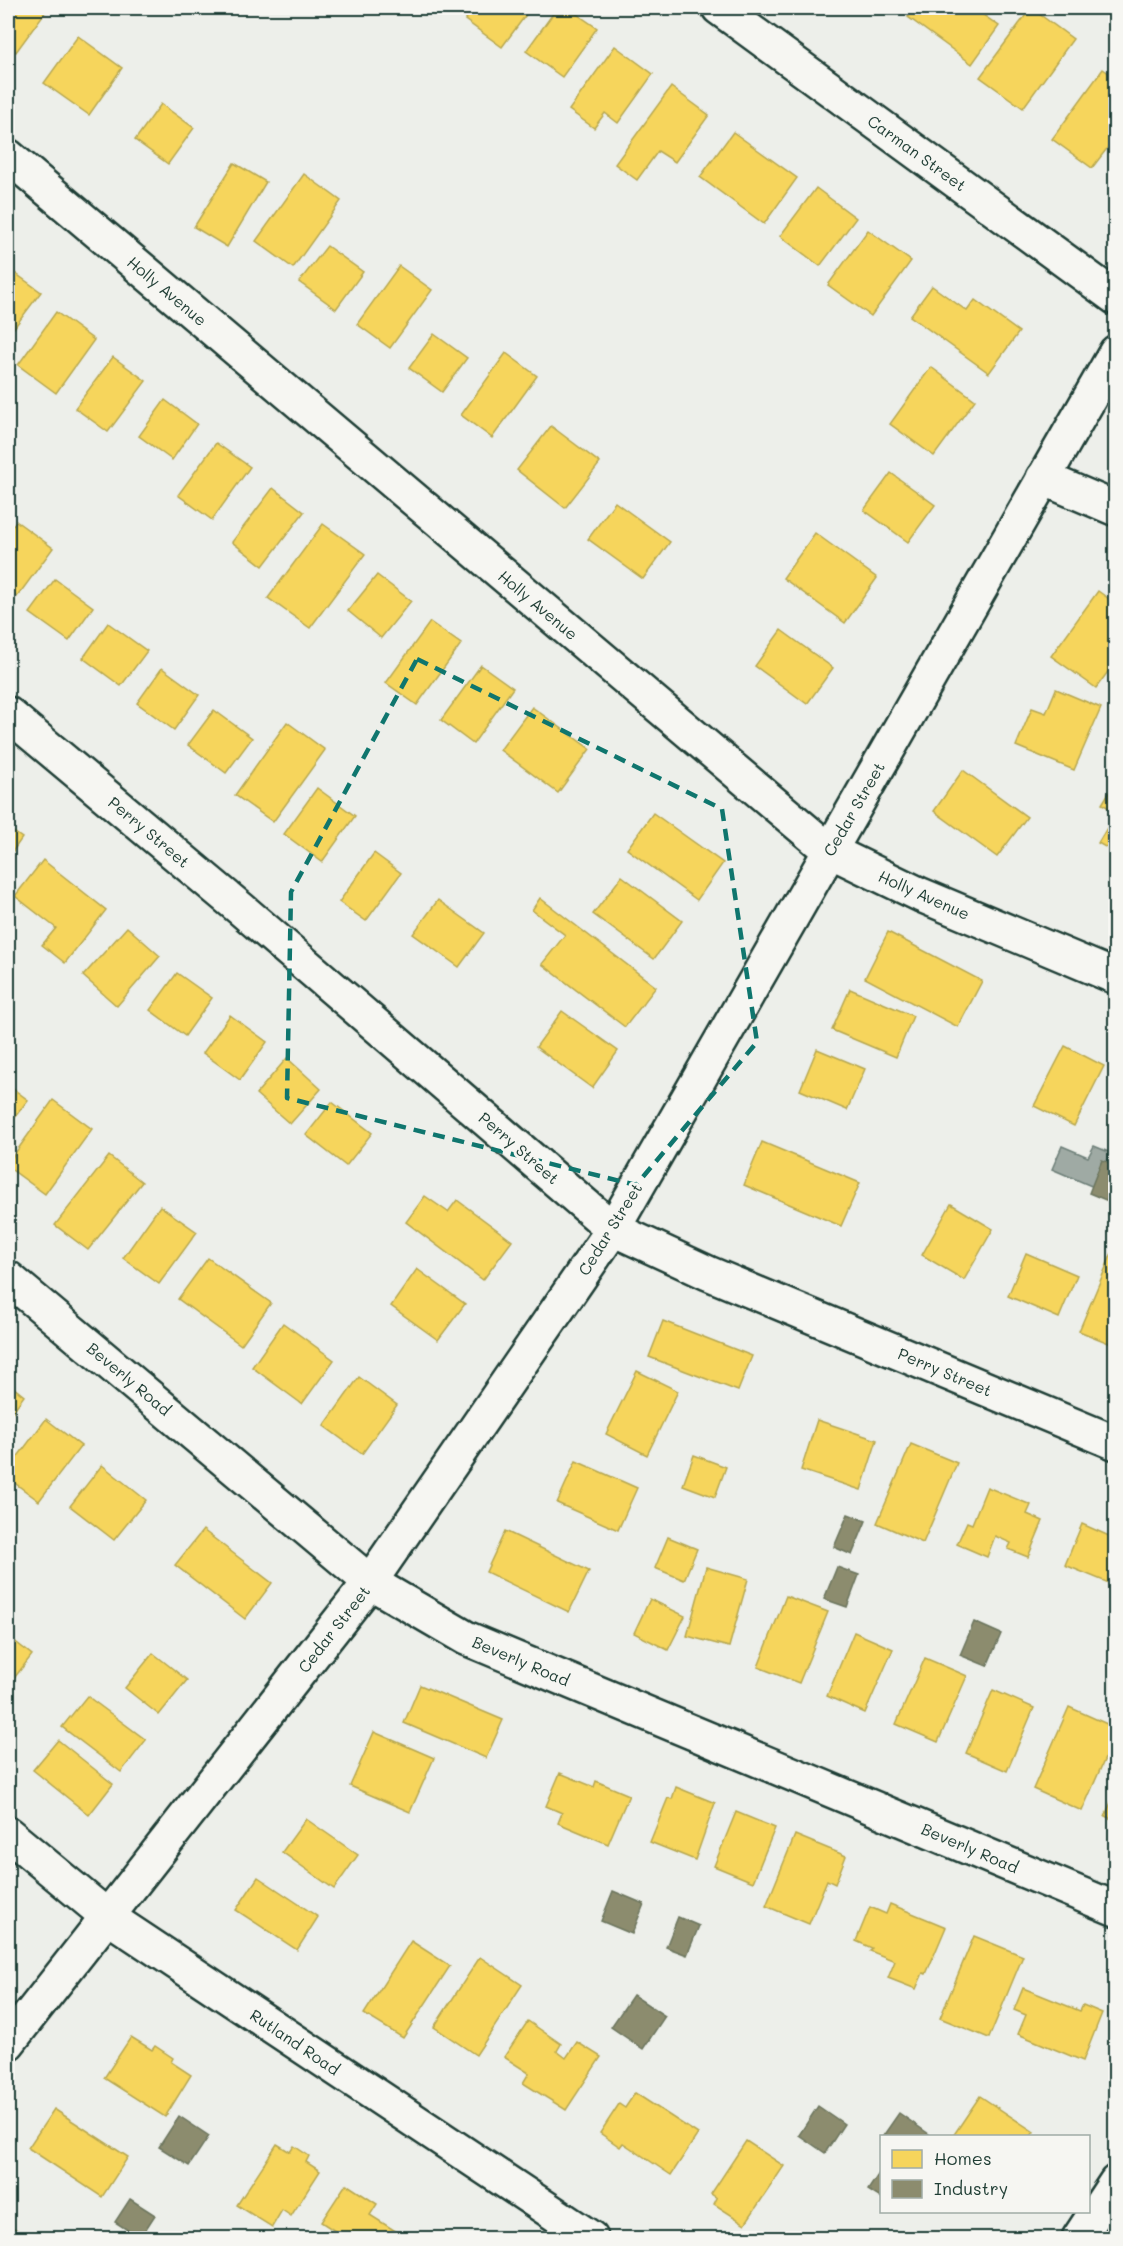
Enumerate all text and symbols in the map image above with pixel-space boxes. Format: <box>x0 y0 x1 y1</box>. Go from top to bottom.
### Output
street label: Carman Street <box>864 110 971 195</box>
street label: Holly Avenue <box>123 251 212 330</box>
street label: Holly Avenue <box>494 565 583 644</box>
street label: Cedar Street <box>818 758 889 860</box>
street label: Perry Street <box>104 791 194 872</box>
street label: Holly Avenue <box>875 865 973 924</box>
street label: Perry Street <box>475 1107 564 1188</box>
street label: Cedar Street <box>573 1178 646 1279</box>
street label: Beverly Road <box>83 1337 176 1420</box>
street label: Perry Street <box>895 1342 995 1401</box>
street label: Cedar Street <box>293 1581 374 1677</box>
street label: Beverly Road <box>469 1631 573 1690</box>
street label: Beverly Road <box>918 1818 1022 1877</box>
street label: Rutland Road <box>246 2004 344 2079</box>
legend <box>880 2135 1090 2213</box>
text: Homes <box>934 2146 992 2170</box>
text: Industry <box>934 2176 1008 2200</box>

